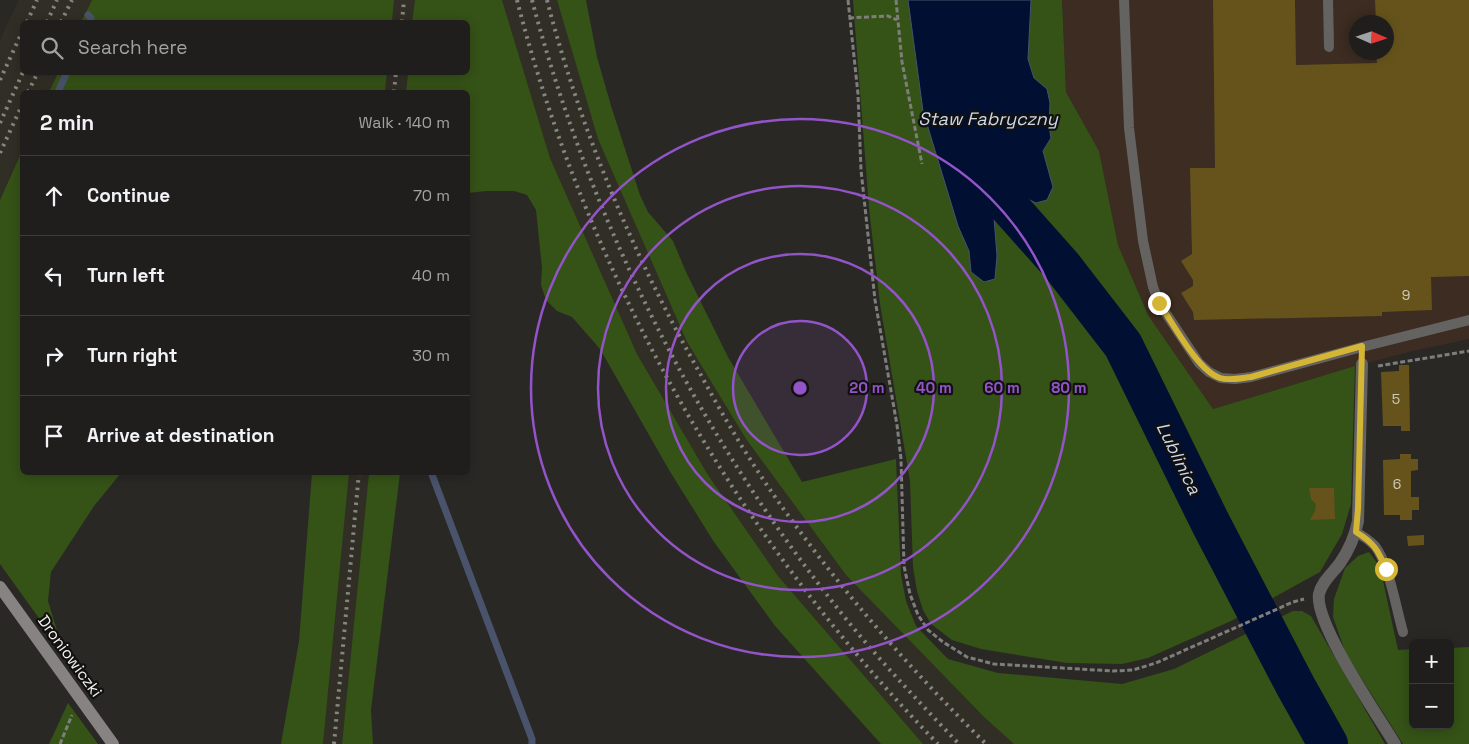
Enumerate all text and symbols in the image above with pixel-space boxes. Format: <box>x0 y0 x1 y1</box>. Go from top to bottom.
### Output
north arrow <box>1349 15 1394 60</box>
search box <box>20 20 470 75</box>
icon: search <box>38 34 66 62</box>
text: Search here <box>78 35 188 60</box>
water label: Staw Fabryczny <box>918 107 1059 130</box>
text: 2 min <box>40 109 94 136</box>
text: Walk · 140 m <box>358 112 450 133</box>
icon: ahead <box>40 182 68 210</box>
text: Continue <box>87 183 170 208</box>
text: 70 m <box>413 185 450 206</box>
icon: left <box>40 262 68 290</box>
text: Turn left <box>87 263 165 288</box>
text: 40 m <box>412 265 450 286</box>
house number: 9 <box>1402 286 1410 304</box>
route end <box>1148 292 1171 315</box>
icon: right <box>40 342 68 370</box>
text: Turn right <box>87 343 177 368</box>
text: 30 m <box>412 345 450 366</box>
text: 20 m <box>849 378 885 397</box>
text: 40 m <box>916 378 952 397</box>
text: 60 m <box>984 378 1020 397</box>
text: 80 m <box>1051 378 1087 397</box>
centre of rings <box>791 379 809 397</box>
house number: 5 <box>1392 390 1400 408</box>
water label: Lublinica <box>1152 418 1207 499</box>
icon: arrive <box>40 422 68 450</box>
text: Arrive at destination <box>87 423 275 448</box>
house number: 6 <box>1393 475 1401 493</box>
route start <box>1375 558 1398 581</box>
street label: Droniowiczki <box>33 611 107 701</box>
map controls <box>1409 639 1454 729</box>
button: + <box>1409 639 1454 684</box>
button: − <box>1409 684 1454 729</box>

